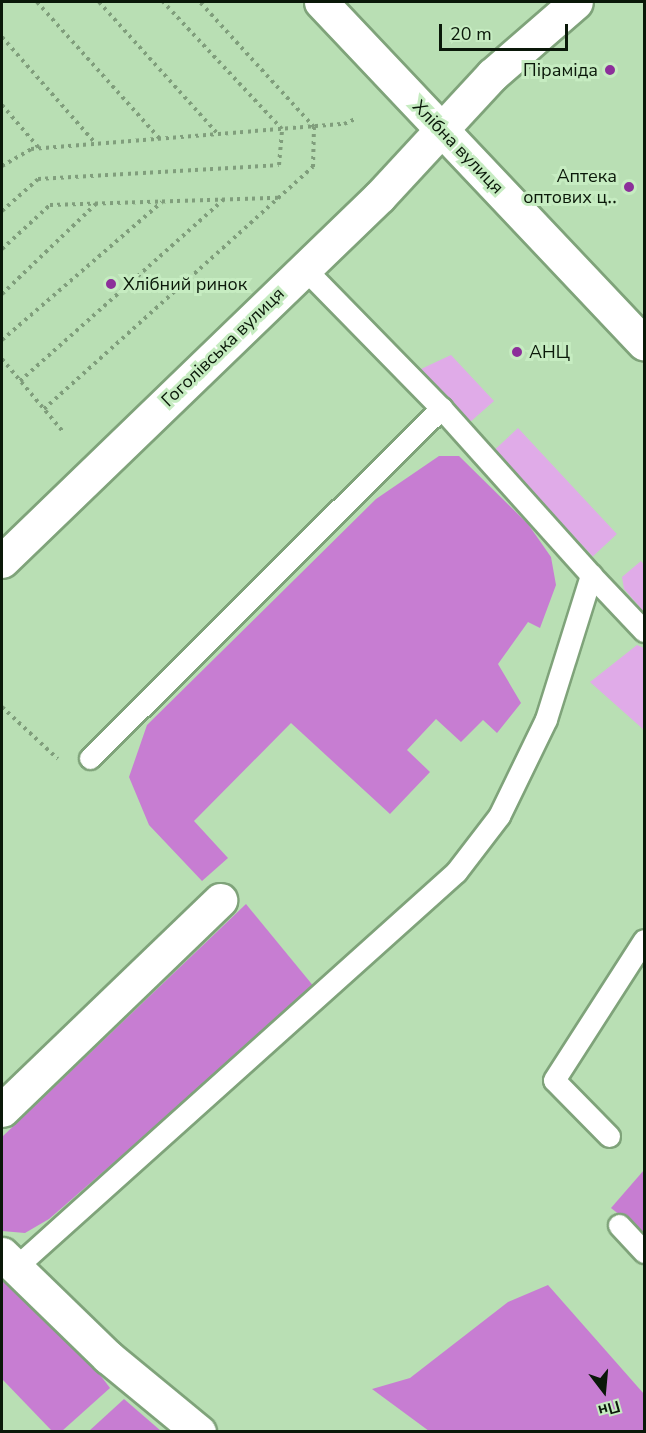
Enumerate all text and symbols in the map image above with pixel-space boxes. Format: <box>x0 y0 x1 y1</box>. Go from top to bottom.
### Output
scale bar <box>442 12 571 50</box>
text: 20 m <box>450 22 492 46</box>
place label: Піраміда <box>523 59 598 81</box>
marker: Піраміда <box>603 63 617 77</box>
street label: Хлібна вулиця <box>408 96 508 198</box>
place label: Аптека оптових ц‥ <box>523 166 617 208</box>
marker: Аптека оптових ц‥ <box>622 180 636 194</box>
place label: Хлібний ринок <box>123 273 247 295</box>
marker: Хлібний ринок <box>104 277 118 291</box>
street label: Гоголівська вулиця <box>157 283 289 411</box>
place label: АНЦ <box>529 341 570 363</box>
marker: АНЦ <box>510 345 524 359</box>
north arrow <box>574 1361 634 1421</box>
text: Пн <box>595 1395 623 1422</box>

